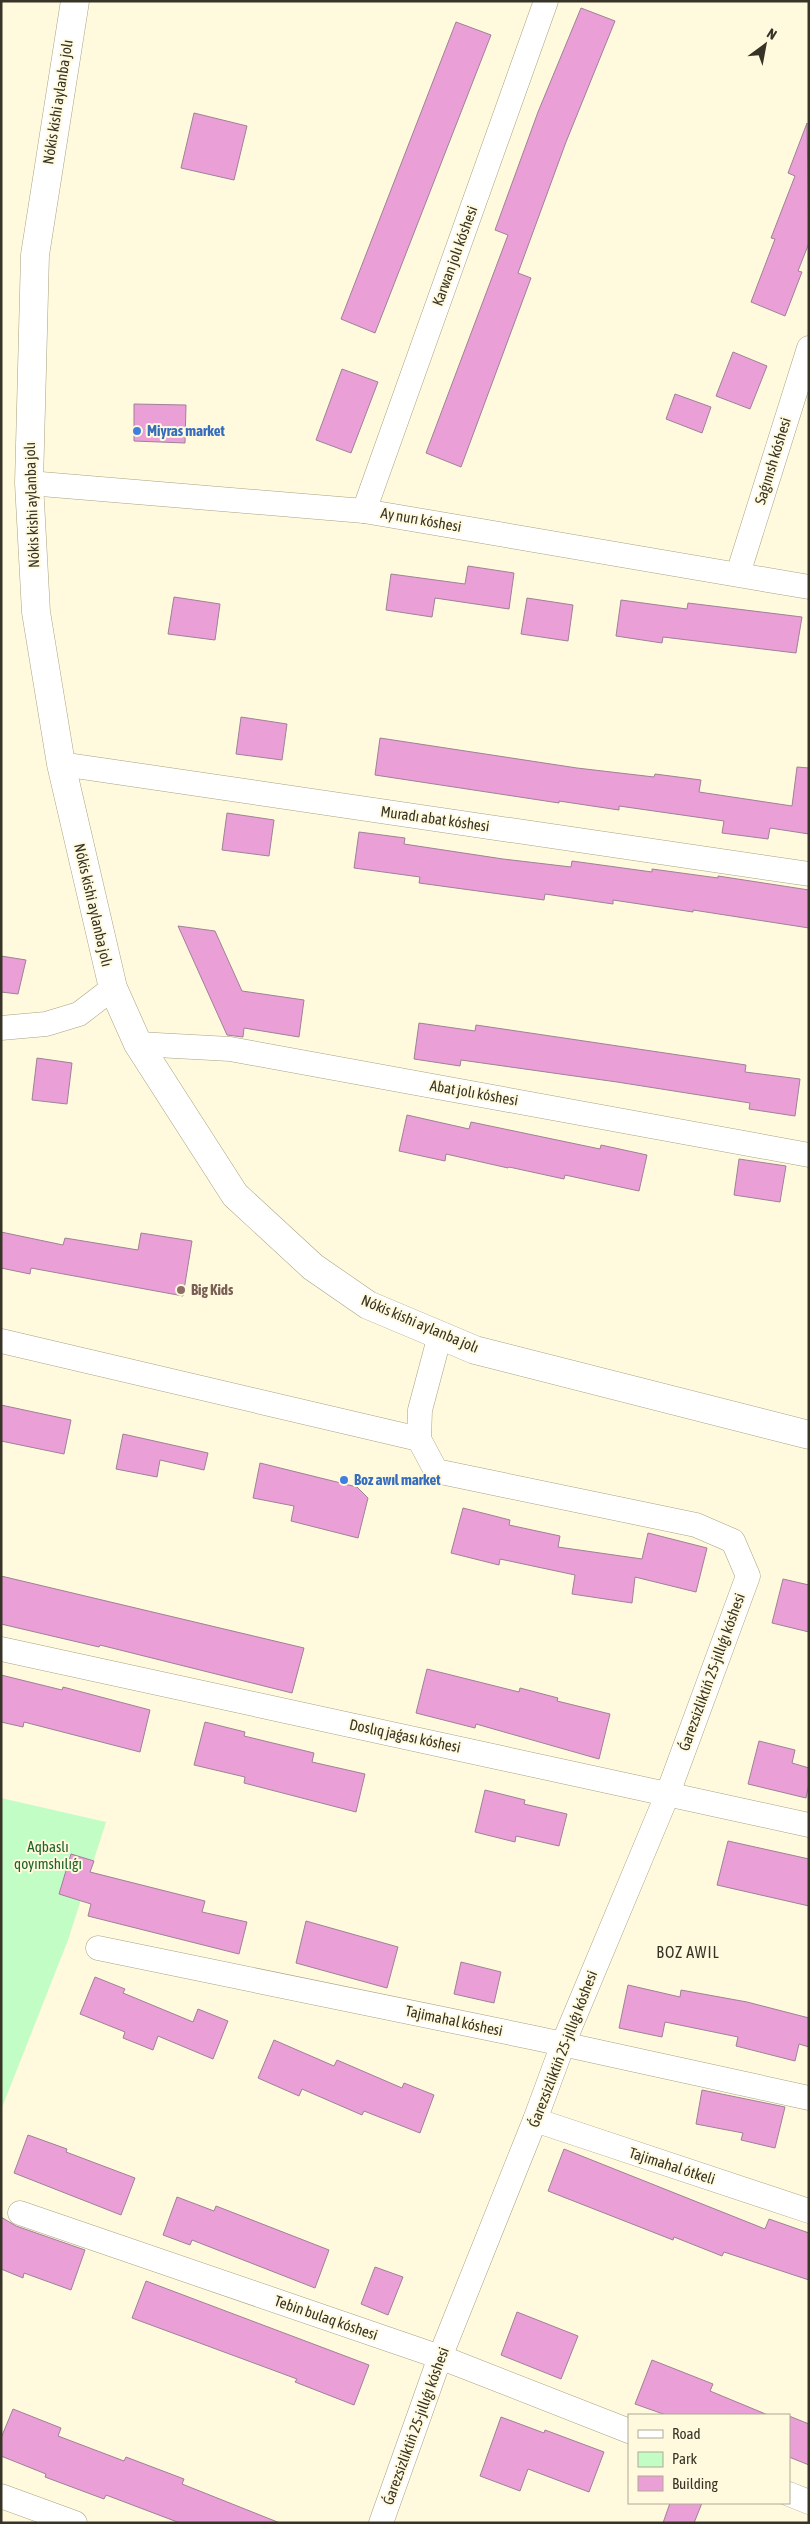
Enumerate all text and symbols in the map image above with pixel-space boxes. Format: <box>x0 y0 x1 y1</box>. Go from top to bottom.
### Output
north arrow <box>740 20 790 70</box>
text: N <box>764 25 780 43</box>
street label: Nókis kishi aylanba jolı <box>39 38 76 165</box>
street label: Karwan jolı kóshesi <box>429 204 480 308</box>
street label: Saǵınısh kóshesi <box>751 415 794 506</box>
place label: Miyras market <box>147 422 225 439</box>
marker: Miyras market <box>131 425 143 437</box>
street label: Nókis kishi aylanba jolı <box>21 442 42 568</box>
street label: Ay nurı kóshesi <box>379 504 463 535</box>
street label: Muradı abat kóshesi <box>379 802 491 835</box>
street label: Nókis kishi aylanba jolı <box>71 842 116 968</box>
street label: Abat jolı kóshesi <box>429 1076 520 1109</box>
place label: Big Kids <box>191 1281 234 1298</box>
marker: Big Kids <box>175 1284 187 1296</box>
street label: Nókis kishi aylanba jolı <box>359 1291 482 1356</box>
place label: Boz awıl market <box>354 1471 441 1488</box>
marker: Boz awıl market <box>338 1474 350 1486</box>
street label: Ǵarezsizliktiń 25-jıllıǵı kóshesi <box>675 1591 748 1753</box>
street label: Doslıq jaǵası kóshesi <box>348 1715 462 1756</box>
park label: Aqbaslı qoyımshılıǵı <box>14 1838 82 1872</box>
district label: BOZ AWIL <box>656 1943 720 1961</box>
street label: Ǵarezsizliktiń 25-jıllıǵı kóshesi <box>525 1968 600 2130</box>
street label: Tajimahal kóshesi <box>404 2002 504 2039</box>
street label: Tajimahal ótkeli <box>627 2144 717 2187</box>
street label: Tebin bulaq kóshesi <box>272 2292 380 2343</box>
street label: Ǵarezsizliktiń 25-jıllıǵı kóshesi <box>379 2345 452 2507</box>
legend <box>628 2414 790 2504</box>
text: Road <box>672 2425 701 2442</box>
text: Park <box>672 2450 697 2467</box>
text: Building <box>672 2475 718 2492</box>

